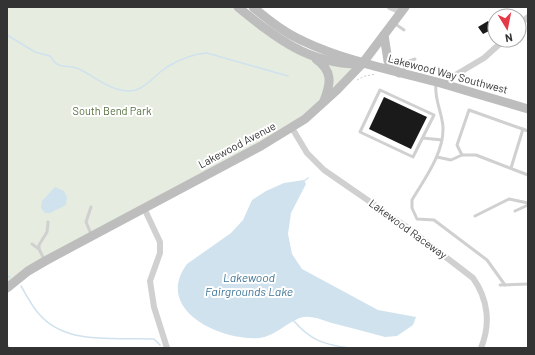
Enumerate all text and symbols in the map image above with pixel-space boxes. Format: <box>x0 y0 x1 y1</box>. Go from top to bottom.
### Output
north arrow <box>487 8 527 48</box>
text: N <box>504 31 514 45</box>
street label: Lakewood Way Southwest <box>387 51 510 96</box>
park label: South Bend Park <box>73 104 152 117</box>
street label: Lakewood Avenue <box>196 119 278 170</box>
street label: Lakewood Raceway <box>367 196 450 261</box>
water label: Lakewood Fairgrounds Lake <box>205 270 293 298</box>

